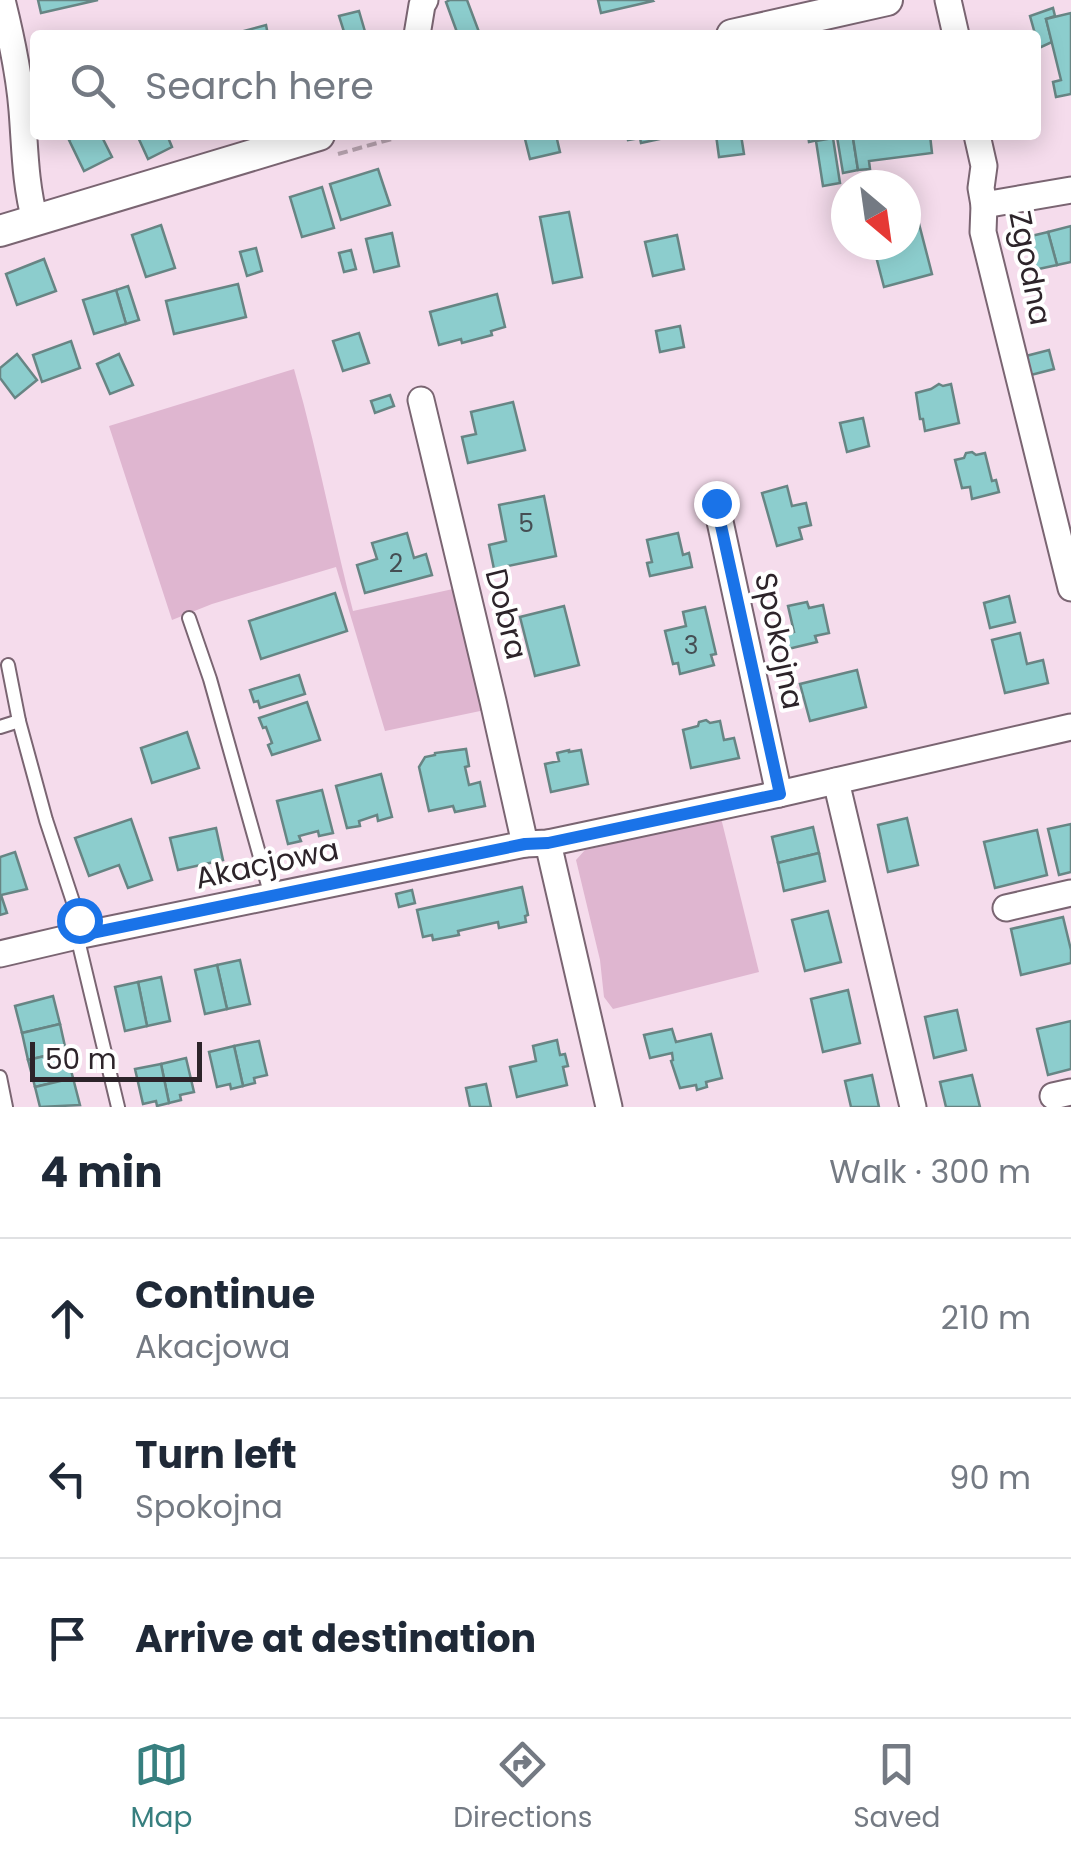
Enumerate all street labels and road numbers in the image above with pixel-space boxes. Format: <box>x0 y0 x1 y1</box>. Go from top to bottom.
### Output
street label: Zgodna <box>998 207 1063 329</box>
street label: Dobra <box>474 564 538 664</box>
street label: Spokojna <box>744 569 815 713</box>
street label: Akacjowa <box>191 827 343 900</box>

